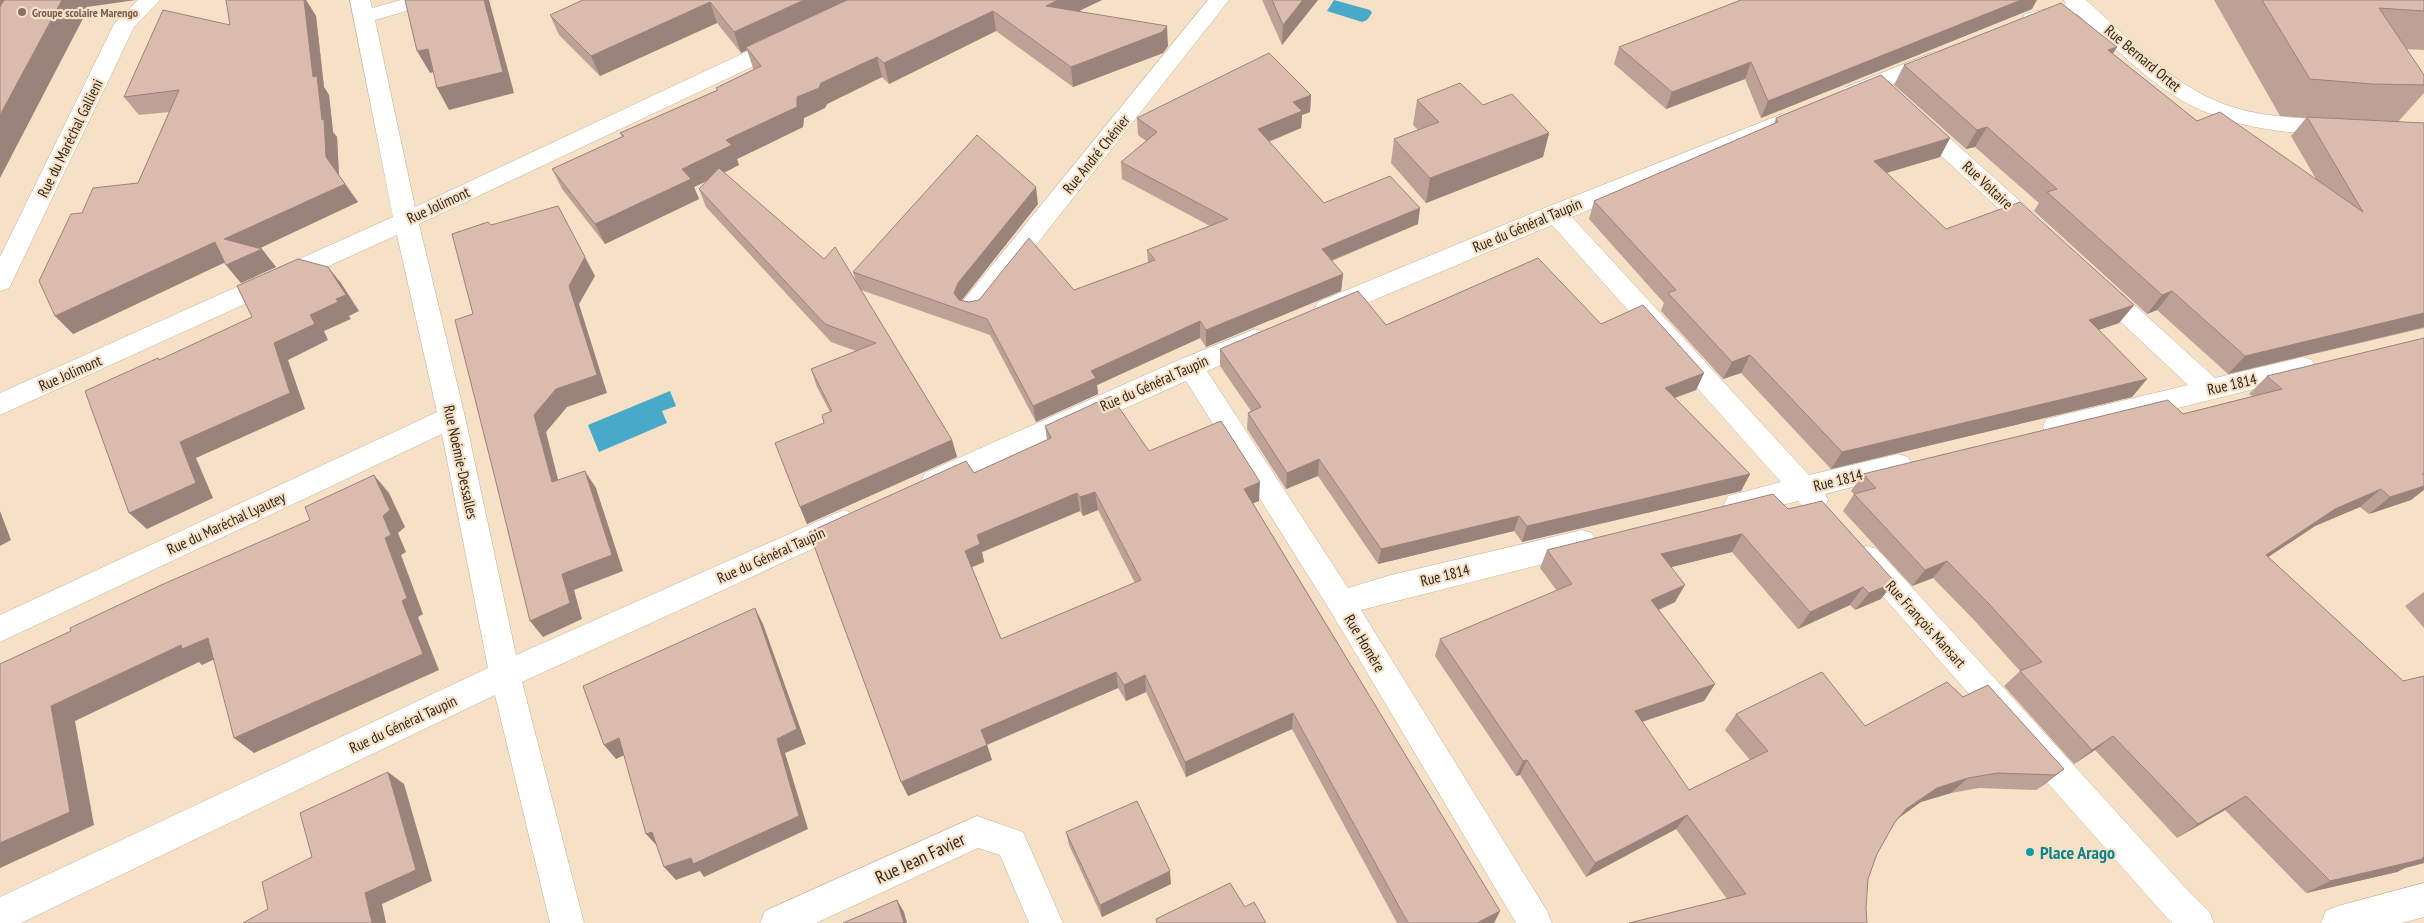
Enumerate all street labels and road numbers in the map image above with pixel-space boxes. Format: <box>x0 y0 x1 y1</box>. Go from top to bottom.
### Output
street label: Rue Bernard Ortet <box>2101 21 2185 95</box>
street label: Rue du Maréchal Gallieni <box>33 76 107 200</box>
street label: Rue André Chénier <box>1058 110 1134 197</box>
street label: Rue Voltaire <box>1959 157 2017 213</box>
street label: Rue Jolimont <box>404 182 472 228</box>
street label: Rue du Général Taupin <box>1470 194 1584 256</box>
street label: Rue Jolimont <box>36 351 104 395</box>
street label: Rue du Général Taupin <box>1097 351 1211 415</box>
street label: Rue 1814 <box>2205 369 2259 399</box>
street label: Rue Noémie-Dessalles <box>440 403 482 521</box>
street label: Rue 1814 <box>1811 465 1865 495</box>
street label: Rue du Maréchal Lyautey <box>164 487 289 559</box>
street label: Rue du Général Taupin <box>714 523 828 587</box>
street label: Rue 1814 <box>1418 560 1472 590</box>
street label: Rue François Mansart <box>1882 576 1970 672</box>
street label: Rue Homère <box>1340 611 1390 675</box>
street label: Rue du Général Taupin <box>346 691 460 757</box>
street label: Rue Jean Favier <box>872 827 969 889</box>

